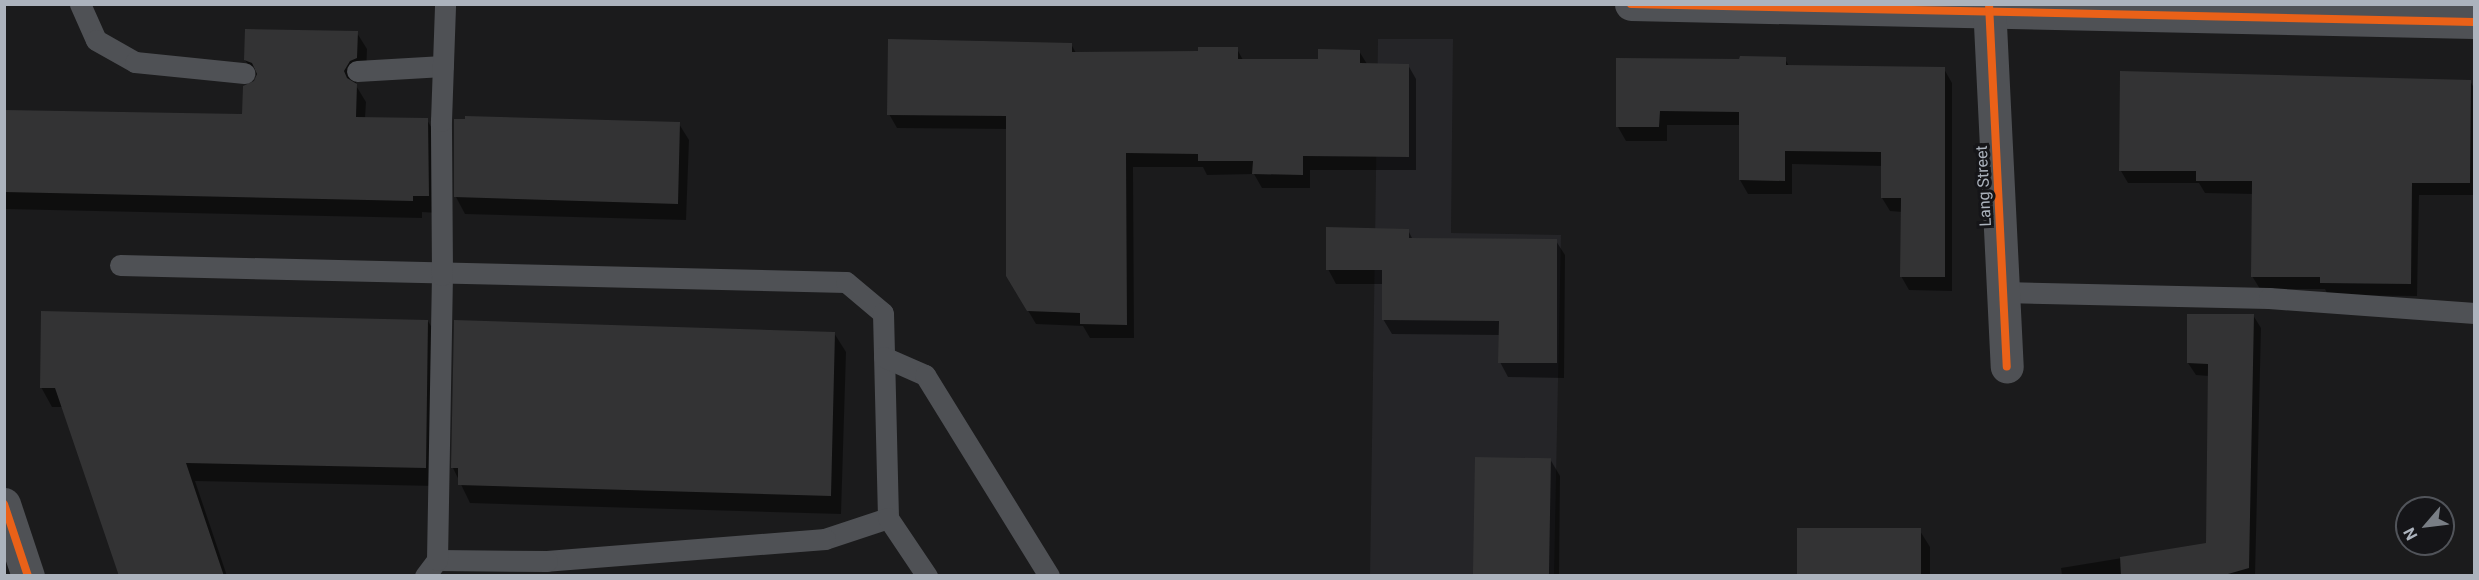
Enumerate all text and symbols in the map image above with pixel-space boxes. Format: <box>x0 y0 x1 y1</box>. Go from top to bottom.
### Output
street label: Lang Street <box>1972 145 1996 227</box>
north arrow <box>2395 496 2455 556</box>
text: N <box>2399 524 2421 543</box>

